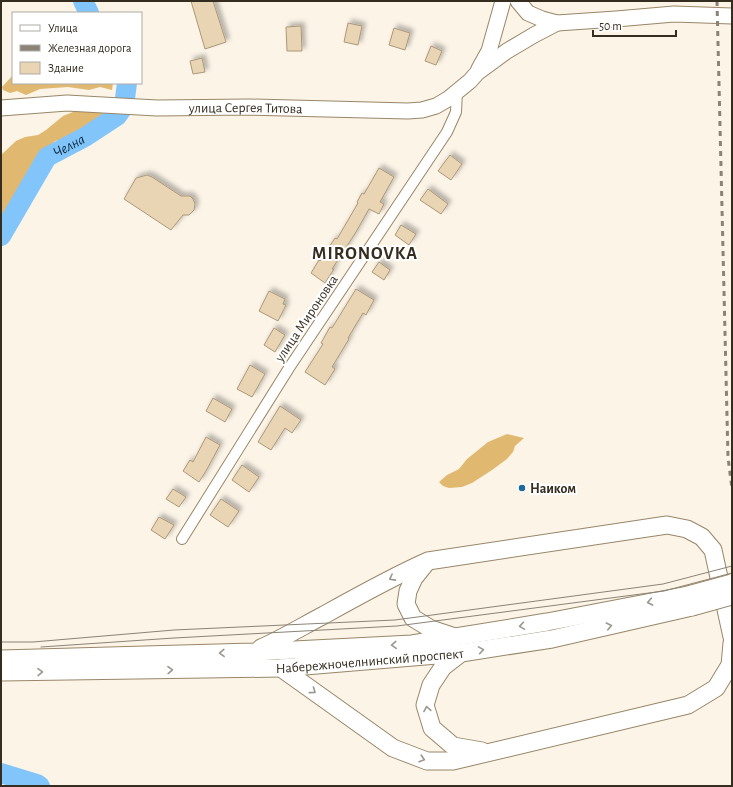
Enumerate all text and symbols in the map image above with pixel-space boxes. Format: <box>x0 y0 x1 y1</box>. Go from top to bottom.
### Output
legend <box>12 12 142 84</box>
scale bar <box>593 12 676 38</box>
text: 50 m <box>599 20 622 32</box>
text: Улица <box>48 22 78 34</box>
text: Железная дорога <box>48 42 132 54</box>
text: Здание <box>48 62 84 74</box>
street label: улица Сергея Титова <box>188 101 303 116</box>
water label: Челна <box>51 132 87 160</box>
district label: MIRONOVKA <box>312 245 418 263</box>
street label: улица Мироновка <box>272 272 341 365</box>
place label: Наиком <box>530 482 576 496</box>
marker: Наиком <box>517 483 527 493</box>
one-way arrow <box>389 573 397 581</box>
one-way arrow <box>647 598 653 606</box>
one-way arrow <box>519 621 525 630</box>
one-way arrow <box>606 622 612 630</box>
one-way arrow <box>391 641 397 649</box>
one-way arrow <box>478 646 484 655</box>
street label: Набережночелнинский проспект <box>276 647 466 676</box>
one-way arrow <box>219 648 225 657</box>
one-way arrow <box>167 666 173 674</box>
one-way arrow <box>37 668 43 676</box>
one-way arrow <box>308 686 315 693</box>
one-way arrow <box>423 705 432 712</box>
one-way arrow <box>419 754 426 763</box>

